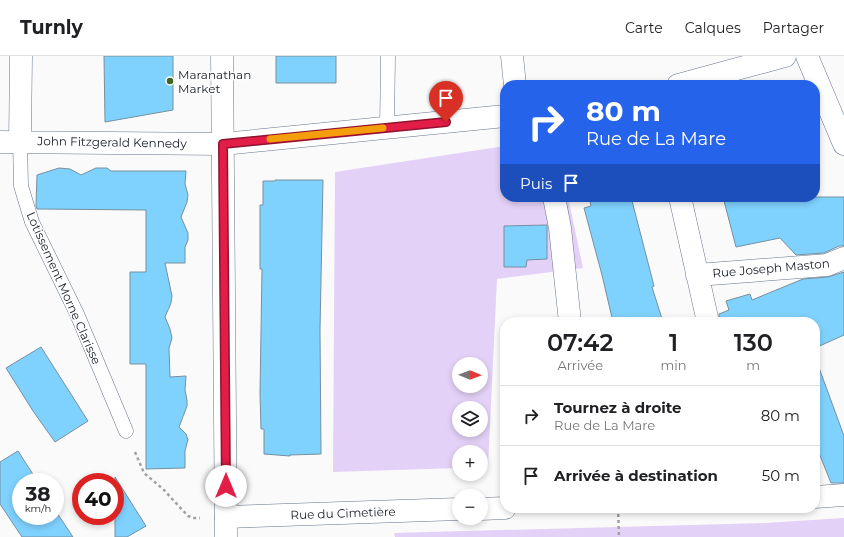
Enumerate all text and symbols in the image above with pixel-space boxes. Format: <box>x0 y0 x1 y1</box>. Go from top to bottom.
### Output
text: Turnly <box>20 16 83 39</box>
text: Carte <box>625 19 663 37</box>
text: Calques <box>685 19 741 37</box>
text: Partager <box>763 19 824 37</box>
place label: Maranathan Market <box>178 67 251 96</box>
marker: Maranathan Market <box>165 76 175 86</box>
pin <box>429 81 463 122</box>
icon: arrive <box>435 87 457 109</box>
text: 80 m <box>586 94 661 128</box>
icon: right <box>520 96 572 148</box>
text: Rue de La Mare <box>586 128 726 150</box>
street label: John Fitzgerald Kennedy <box>36 133 187 151</box>
icon: arrive <box>560 172 582 194</box>
text: Puis <box>520 174 552 193</box>
street label: Lotissement Morne Clarisse <box>23 209 105 367</box>
street label: Rue Joseph Maston <box>712 255 830 281</box>
text: 07:42 <box>547 328 613 357</box>
text: 1 <box>669 328 678 357</box>
text: 130 <box>734 328 773 357</box>
north arrow <box>452 357 488 393</box>
map controls <box>452 357 488 525</box>
text: Arrivée <box>557 357 603 373</box>
text: min <box>660 357 687 373</box>
text: m <box>746 357 760 373</box>
text: Tournez à droite <box>554 398 682 417</box>
button: layers <box>452 401 488 437</box>
icon: right <box>520 405 542 427</box>
text: 80 m <box>761 406 800 425</box>
text: Rue de La Mare <box>554 417 655 433</box>
button: + <box>452 445 488 481</box>
position arrow <box>205 465 247 507</box>
icon: arrive <box>520 465 542 487</box>
text: Arrivée à destination <box>554 466 718 485</box>
text: 50 m <box>762 466 800 485</box>
speed limit sign: 40 <box>72 473 124 525</box>
text: 38 <box>25 482 51 506</box>
button: − <box>452 489 488 525</box>
text: km/h <box>25 502 51 515</box>
street label: Rue du Cimetière <box>290 504 396 522</box>

